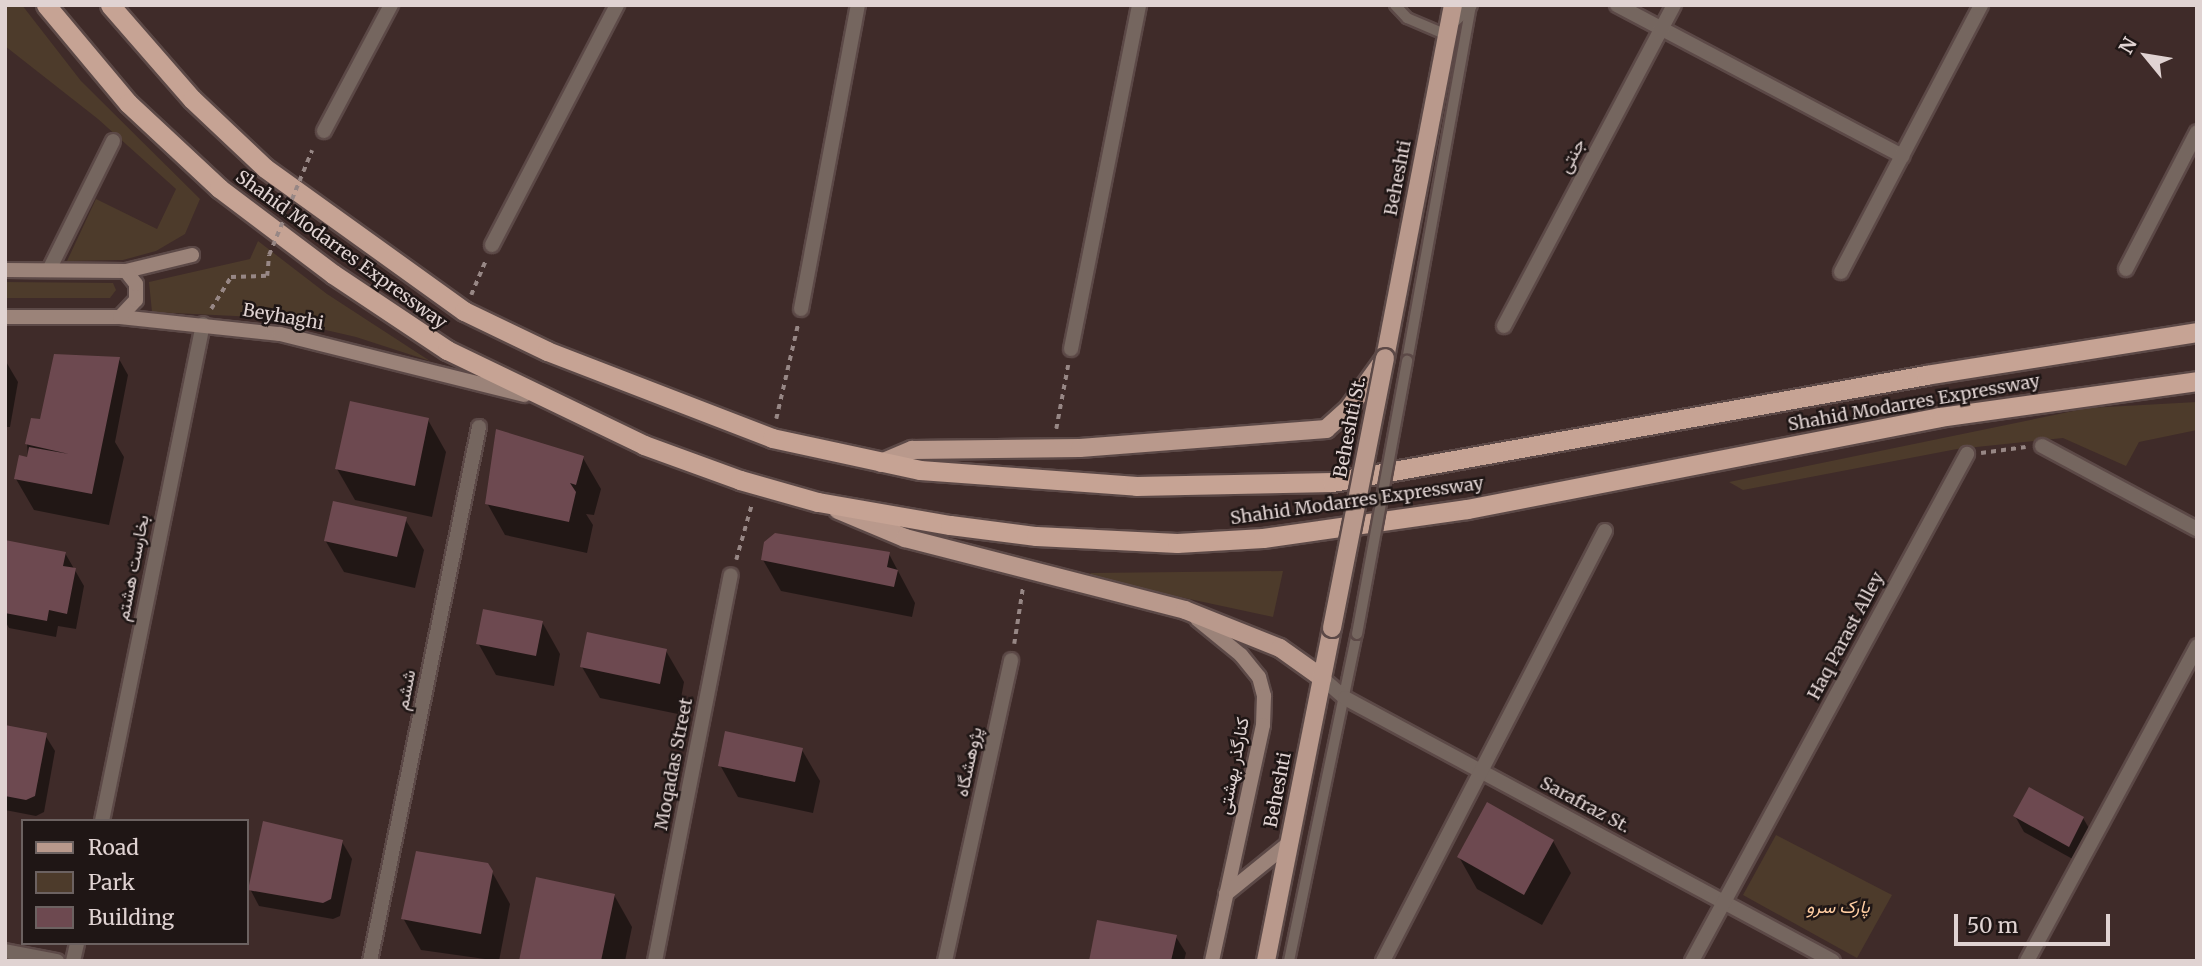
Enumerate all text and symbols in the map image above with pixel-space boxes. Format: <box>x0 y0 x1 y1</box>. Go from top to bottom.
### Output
north arrow <box>2111 21 2181 91</box>
text: N <box>2114 33 2142 58</box>
street label: جنتی <box>1554 135 1590 177</box>
street label: Beheshti <box>1380 138 1416 218</box>
street label: Shahid Modarres Expressway <box>231 166 451 334</box>
street label: Beyhaghi <box>241 299 325 335</box>
street label: Shahid Modarres Expressway <box>1786 370 2042 436</box>
street label: Beheshti St. <box>1330 375 1370 479</box>
street label: Shahid Modarres Expressway <box>1229 473 1485 529</box>
street label: بخارست هشتم <box>112 513 154 623</box>
street label: Haq Parast Alley <box>1803 568 1889 704</box>
street label: ششم <box>392 668 420 712</box>
street label: Moqadas Street <box>651 696 697 832</box>
street label: کنارگذر بهشتی <box>1214 715 1254 817</box>
street label: پژوهشگاه <box>951 725 987 799</box>
street label: Beheshti <box>1260 750 1296 830</box>
street label: Sarafraz St. <box>1536 772 1634 838</box>
legend <box>21 819 248 945</box>
text: Road <box>88 834 139 861</box>
text: Park <box>88 869 135 896</box>
park label: پارک سرو <box>1806 896 1870 918</box>
scale bar <box>1957 900 2113 944</box>
text: Building <box>88 904 174 931</box>
text: 50 m <box>1967 912 2018 939</box>

